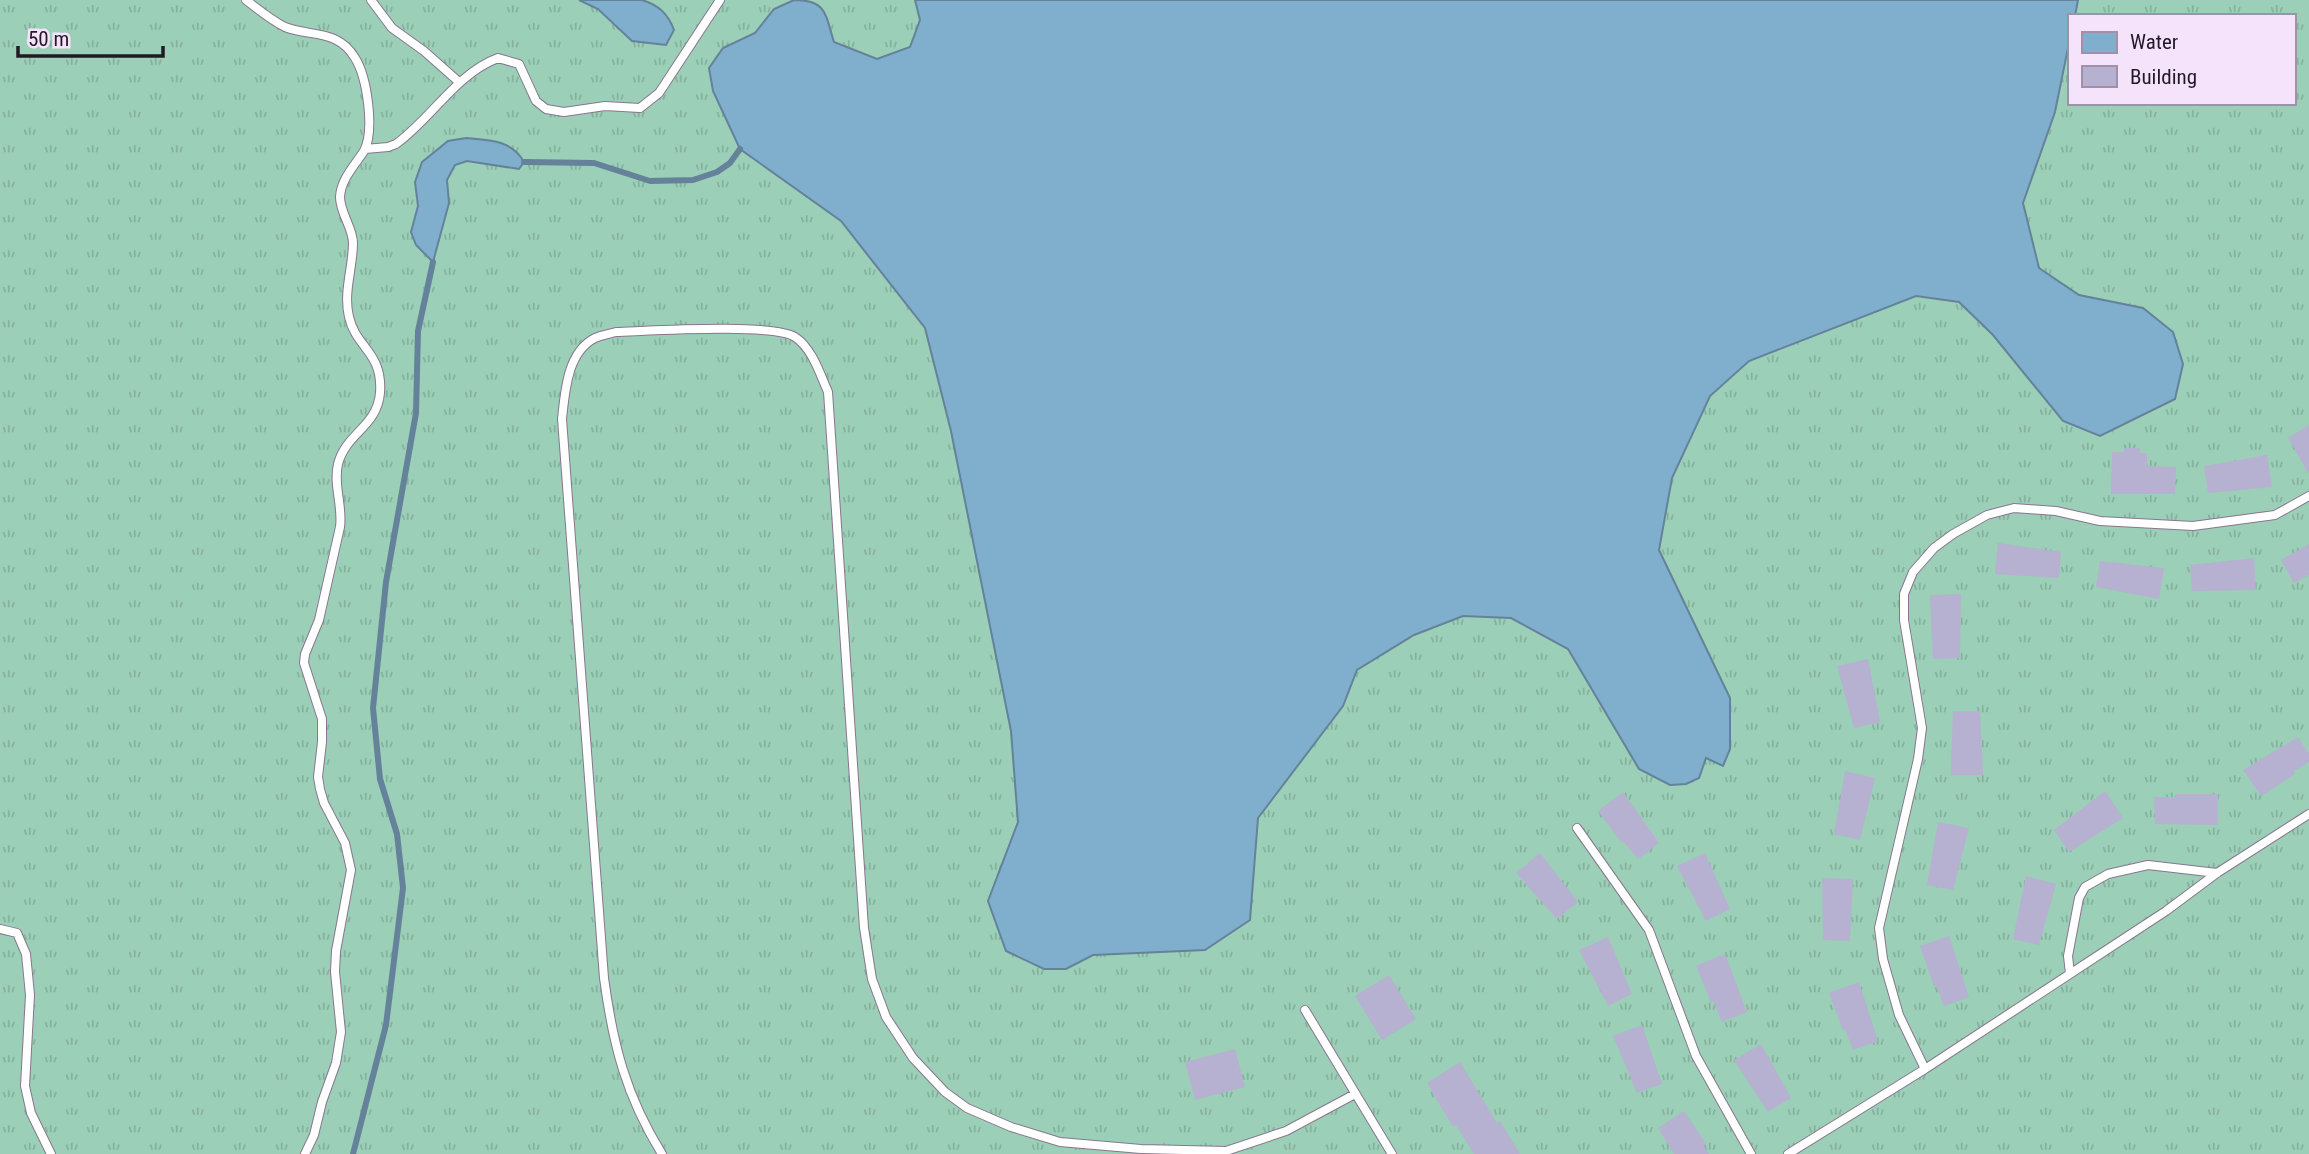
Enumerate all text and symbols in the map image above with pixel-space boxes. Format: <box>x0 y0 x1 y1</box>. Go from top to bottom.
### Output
scale bar <box>18 14 163 58</box>
legend <box>2068 14 2295 105</box>
text: 50 m <box>28 27 69 51</box>
text: Water <box>2130 30 2178 54</box>
text: Building <box>2130 65 2197 89</box>

